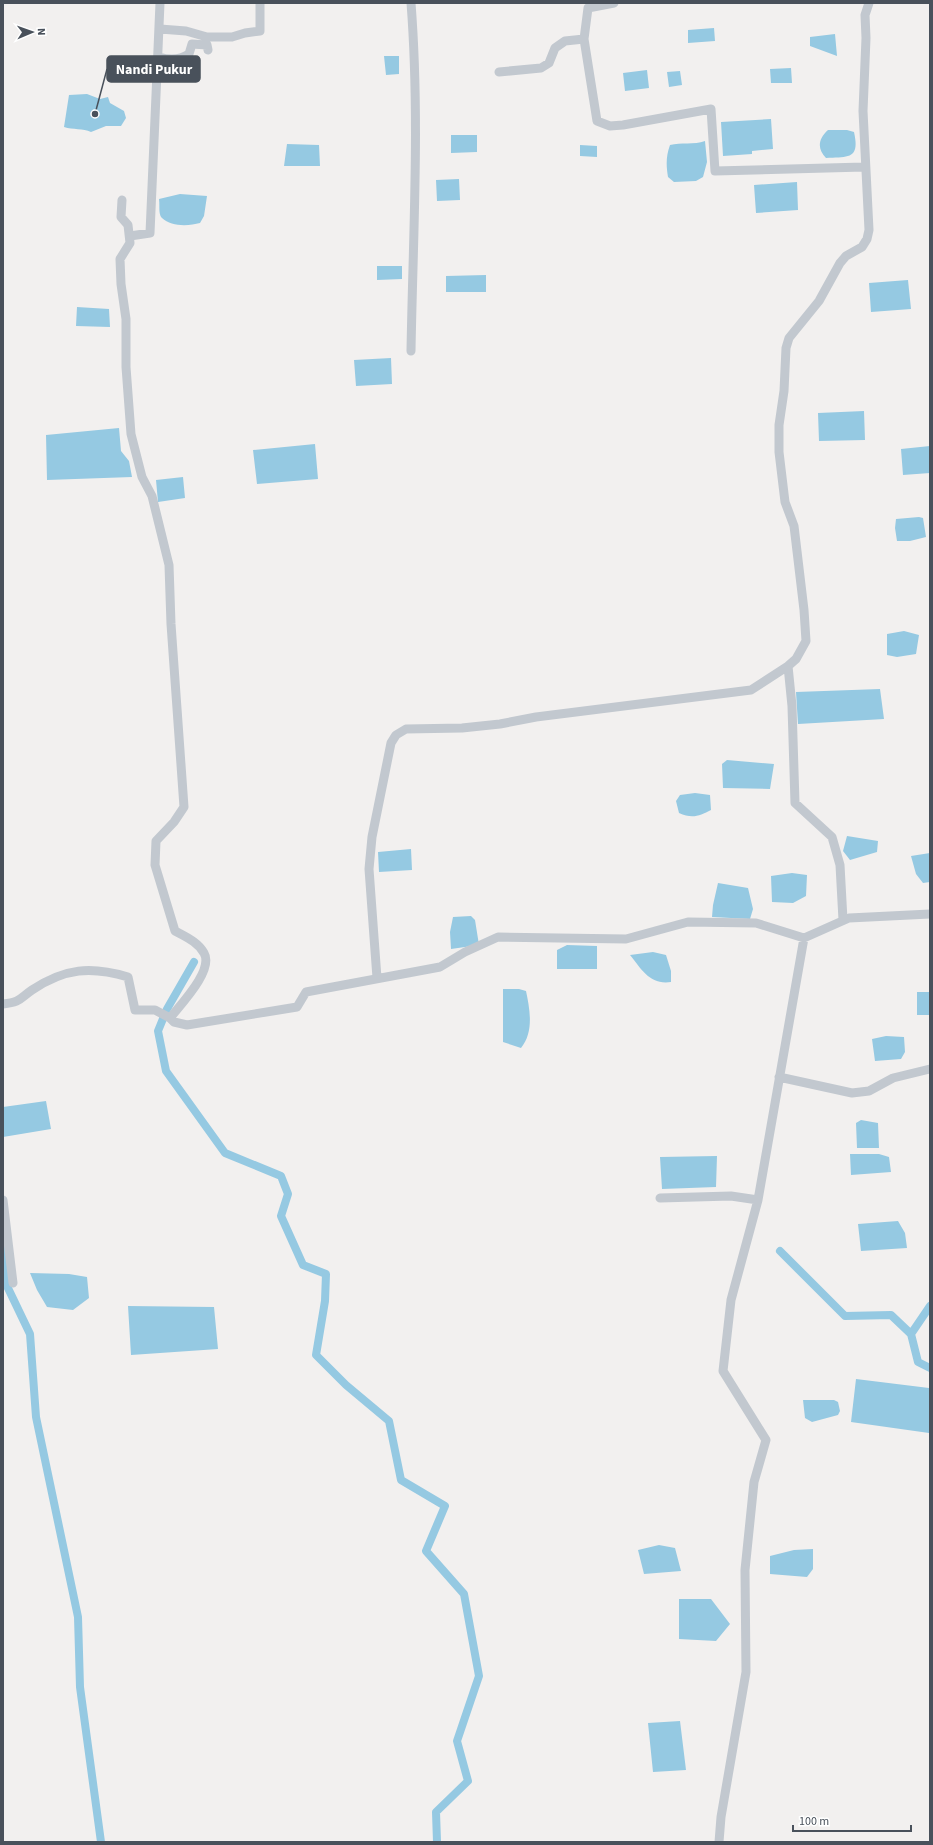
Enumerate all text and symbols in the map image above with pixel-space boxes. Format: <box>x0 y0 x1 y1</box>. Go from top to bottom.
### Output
north arrow <box>12 12 52 52</box>
text: N <box>34 28 49 36</box>
callout: Nandi Pukur <box>107 56 200 82</box>
text: Nandi Pukur <box>116 60 193 80</box>
scale bar <box>793 1807 911 1833</box>
text: 100 m <box>799 1813 829 1830</box>

